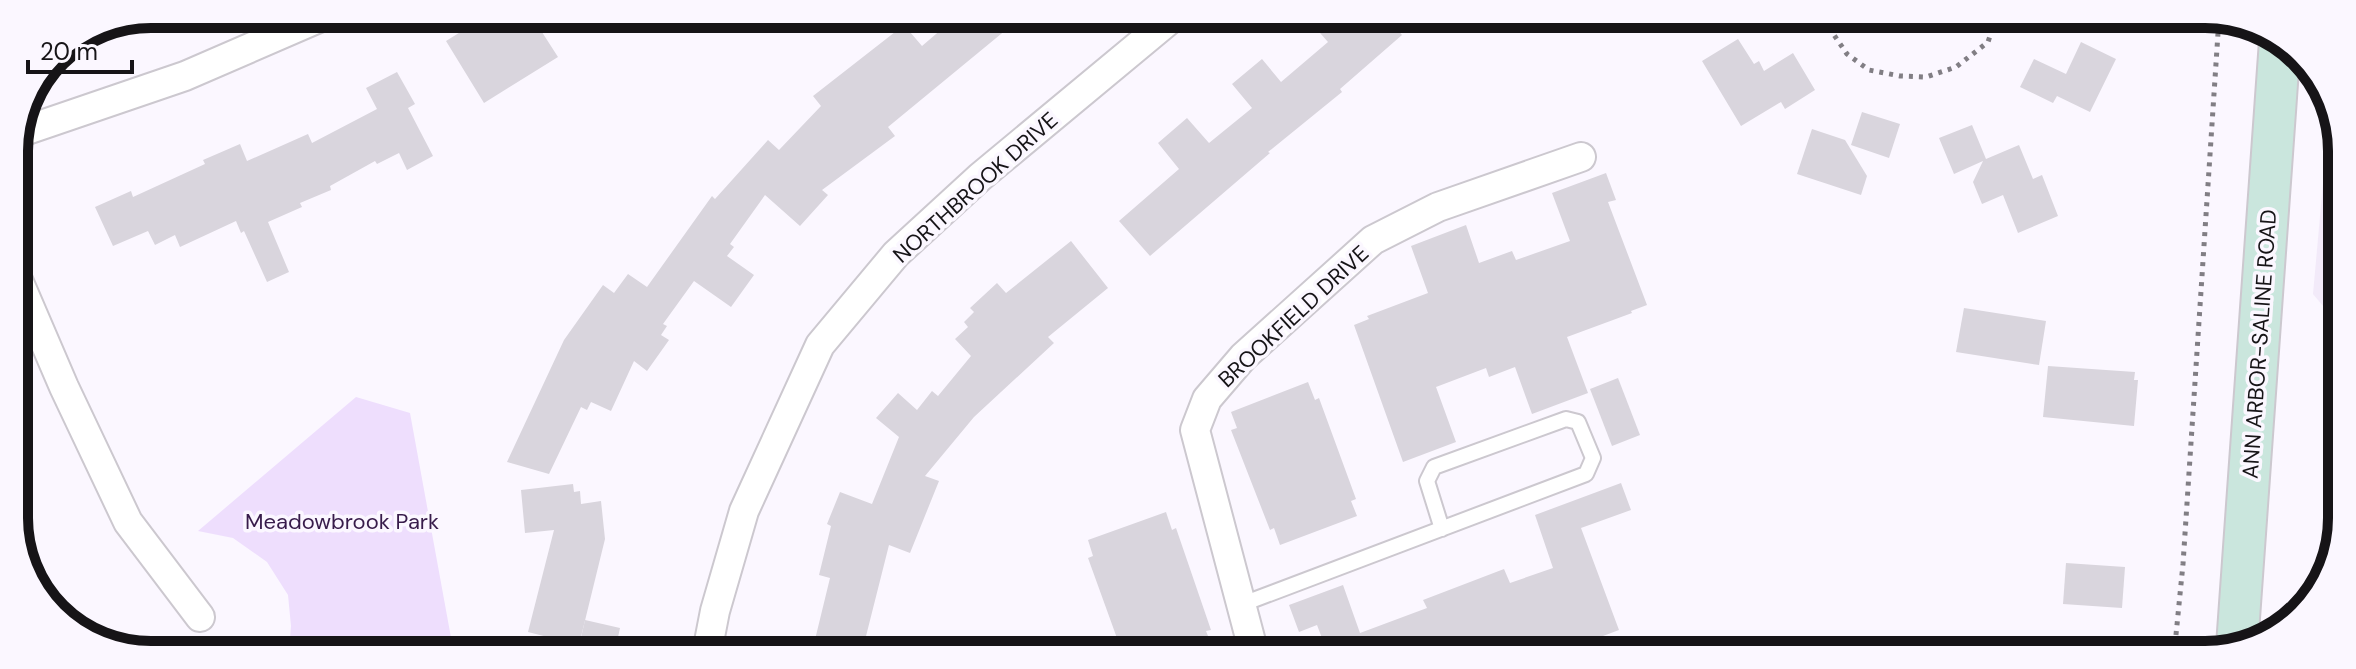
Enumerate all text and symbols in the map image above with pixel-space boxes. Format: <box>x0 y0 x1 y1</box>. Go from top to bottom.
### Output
scale bar <box>28 24 132 74</box>
text: 20 m <box>40 36 98 67</box>
street label: NORTHBROOK DRIVE <box>887 106 1064 269</box>
street label: ANN ARBOR-SALINE ROAD <box>2236 208 2283 480</box>
street label: BROOKFIELD DRIVE <box>1212 239 1375 394</box>
park label: Meadowbrook Park <box>245 507 439 536</box>

